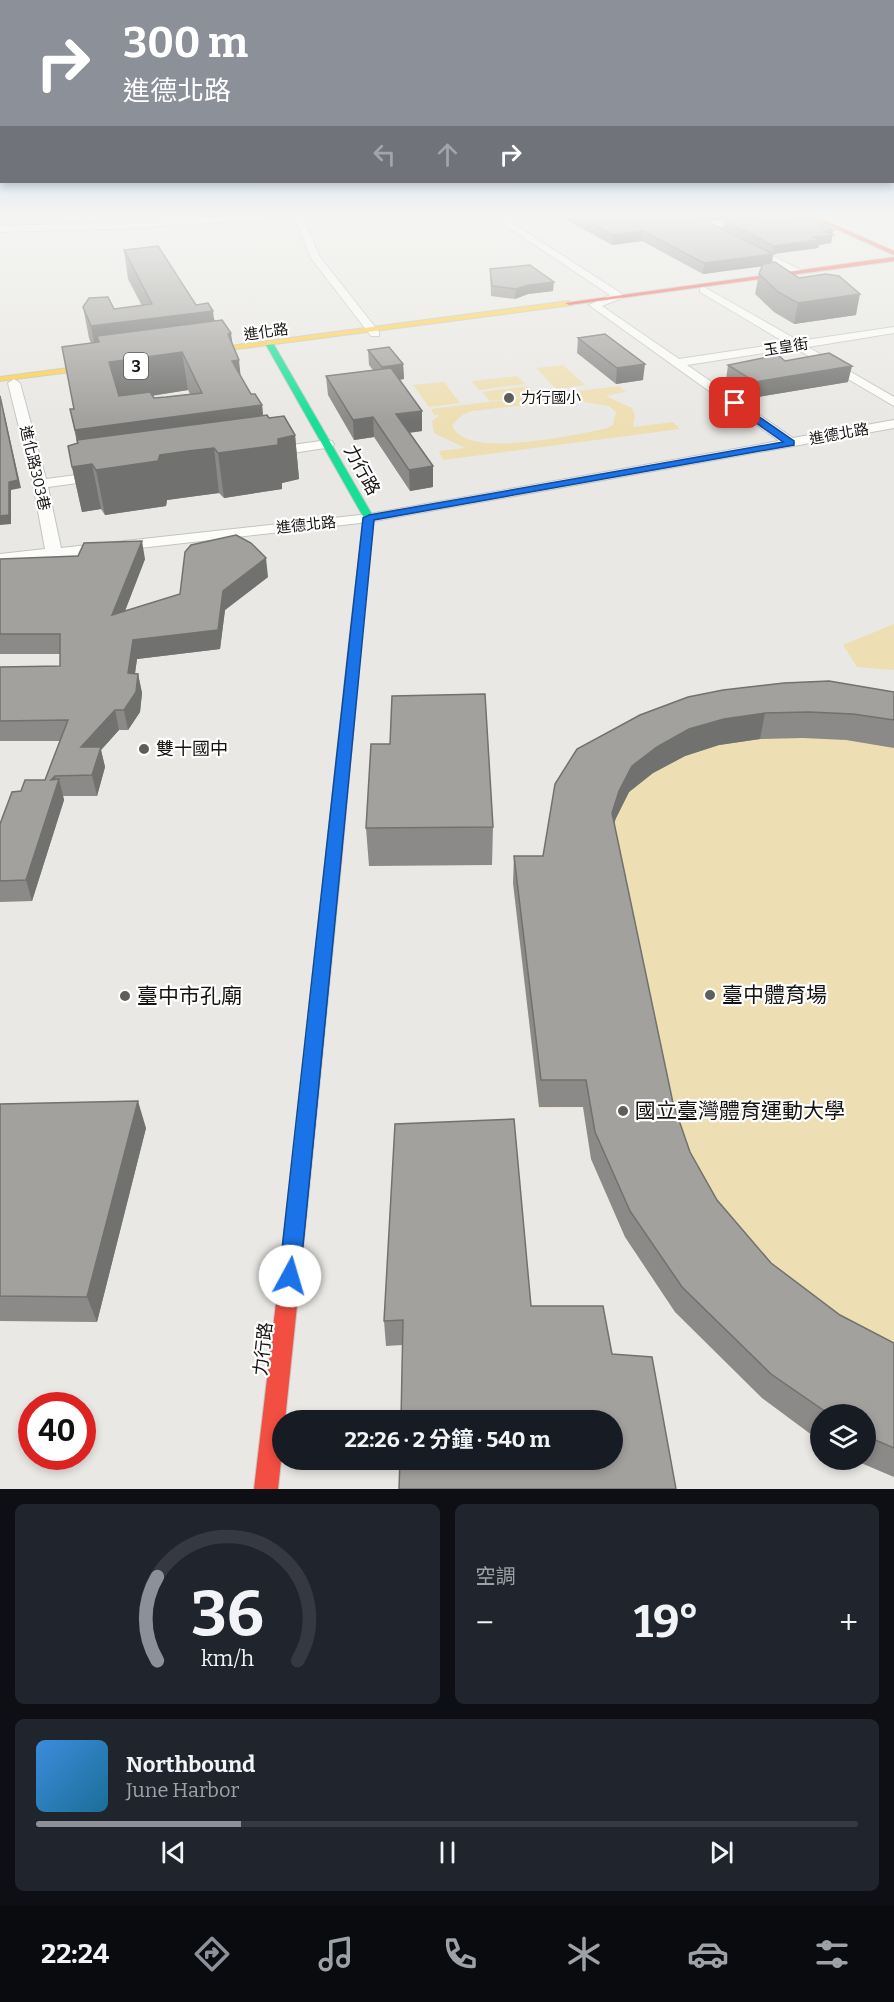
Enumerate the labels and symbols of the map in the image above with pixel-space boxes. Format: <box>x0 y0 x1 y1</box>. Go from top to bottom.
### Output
street label: 進化路 <box>242 320 290 344</box>
street label: 玉皇街 <box>762 335 810 359</box>
road number: 3 <box>124 353 148 379</box>
pin <box>709 377 760 428</box>
place label: 力行國小 <box>521 389 581 407</box>
marker: 力行國小 <box>502 391 516 405</box>
street label: 進德北路 <box>808 420 870 448</box>
street label: 進化路303巷 <box>16 424 54 512</box>
street label: 力行路 <box>339 441 385 499</box>
street label: 進德北路 <box>275 513 337 537</box>
place label: 雙十國中 <box>156 738 228 760</box>
marker: 雙十國中 <box>137 742 151 756</box>
place label: 臺中體育場 <box>722 982 827 1008</box>
place label: 臺中市孔廟 <box>137 983 242 1009</box>
marker: 臺中體育場 <box>703 988 717 1002</box>
marker: 臺中市孔廟 <box>118 989 132 1003</box>
place label: 國立臺灣體育運動大學 <box>635 1098 845 1124</box>
marker: 國立臺灣體育運動大學 <box>616 1104 630 1118</box>
position arrow <box>258 1244 322 1308</box>
street label: 力行路 <box>249 1321 277 1377</box>
speed limit sign: 40 <box>18 1392 96 1470</box>

